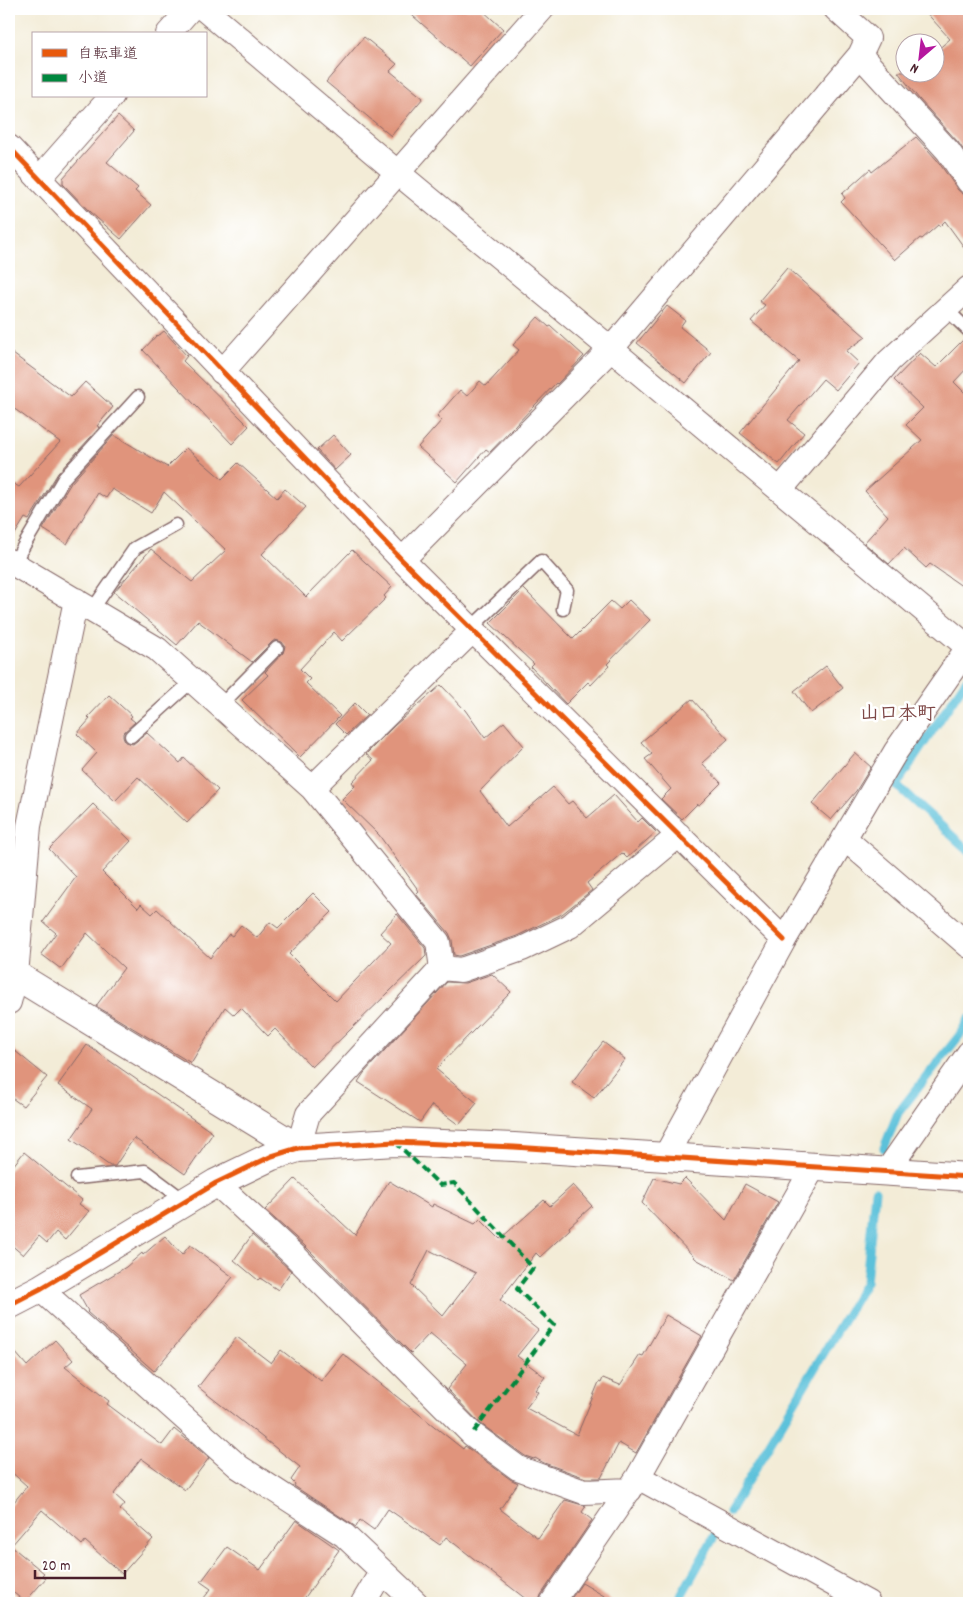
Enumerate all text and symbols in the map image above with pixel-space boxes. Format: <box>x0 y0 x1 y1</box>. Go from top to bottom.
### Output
legend <box>32 32 208 98</box>
north arrow <box>896 32 946 82</box>
text: 自転車道 <box>78 44 138 66</box>
text: N <box>907 57 923 78</box>
text: 小道 <box>78 68 108 90</box>
district label: 山口本町 <box>860 702 936 729</box>
scale bar <box>35 1547 125 1579</box>
text: 20 m <box>42 1556 70 1578</box>

